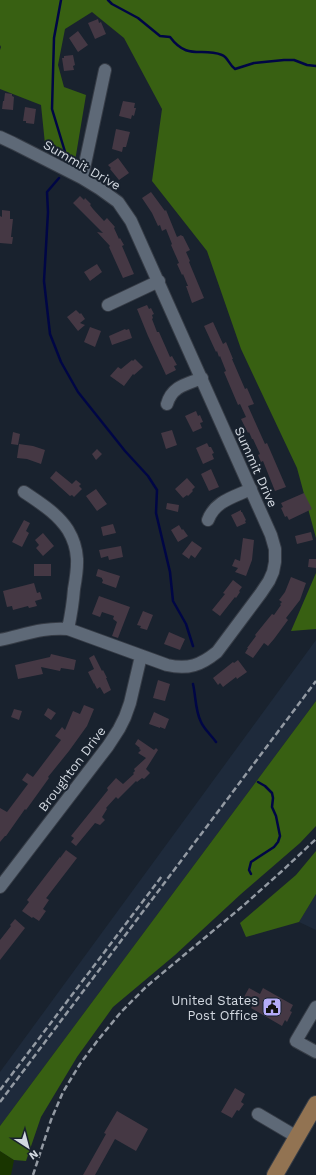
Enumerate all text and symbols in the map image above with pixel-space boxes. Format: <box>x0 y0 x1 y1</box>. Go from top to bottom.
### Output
street label: Summit Drive <box>41 137 123 193</box>
street label: Summit Drive <box>232 424 280 510</box>
street label: Broughton Drive <box>35 724 109 814</box>
place label: United States Post Office <box>171 993 258 1023</box>
public building icon: United States Post Office <box>261 996 283 1018</box>
north arrow <box>8 1127 48 1167</box>
text: N <box>26 1147 41 1162</box>

